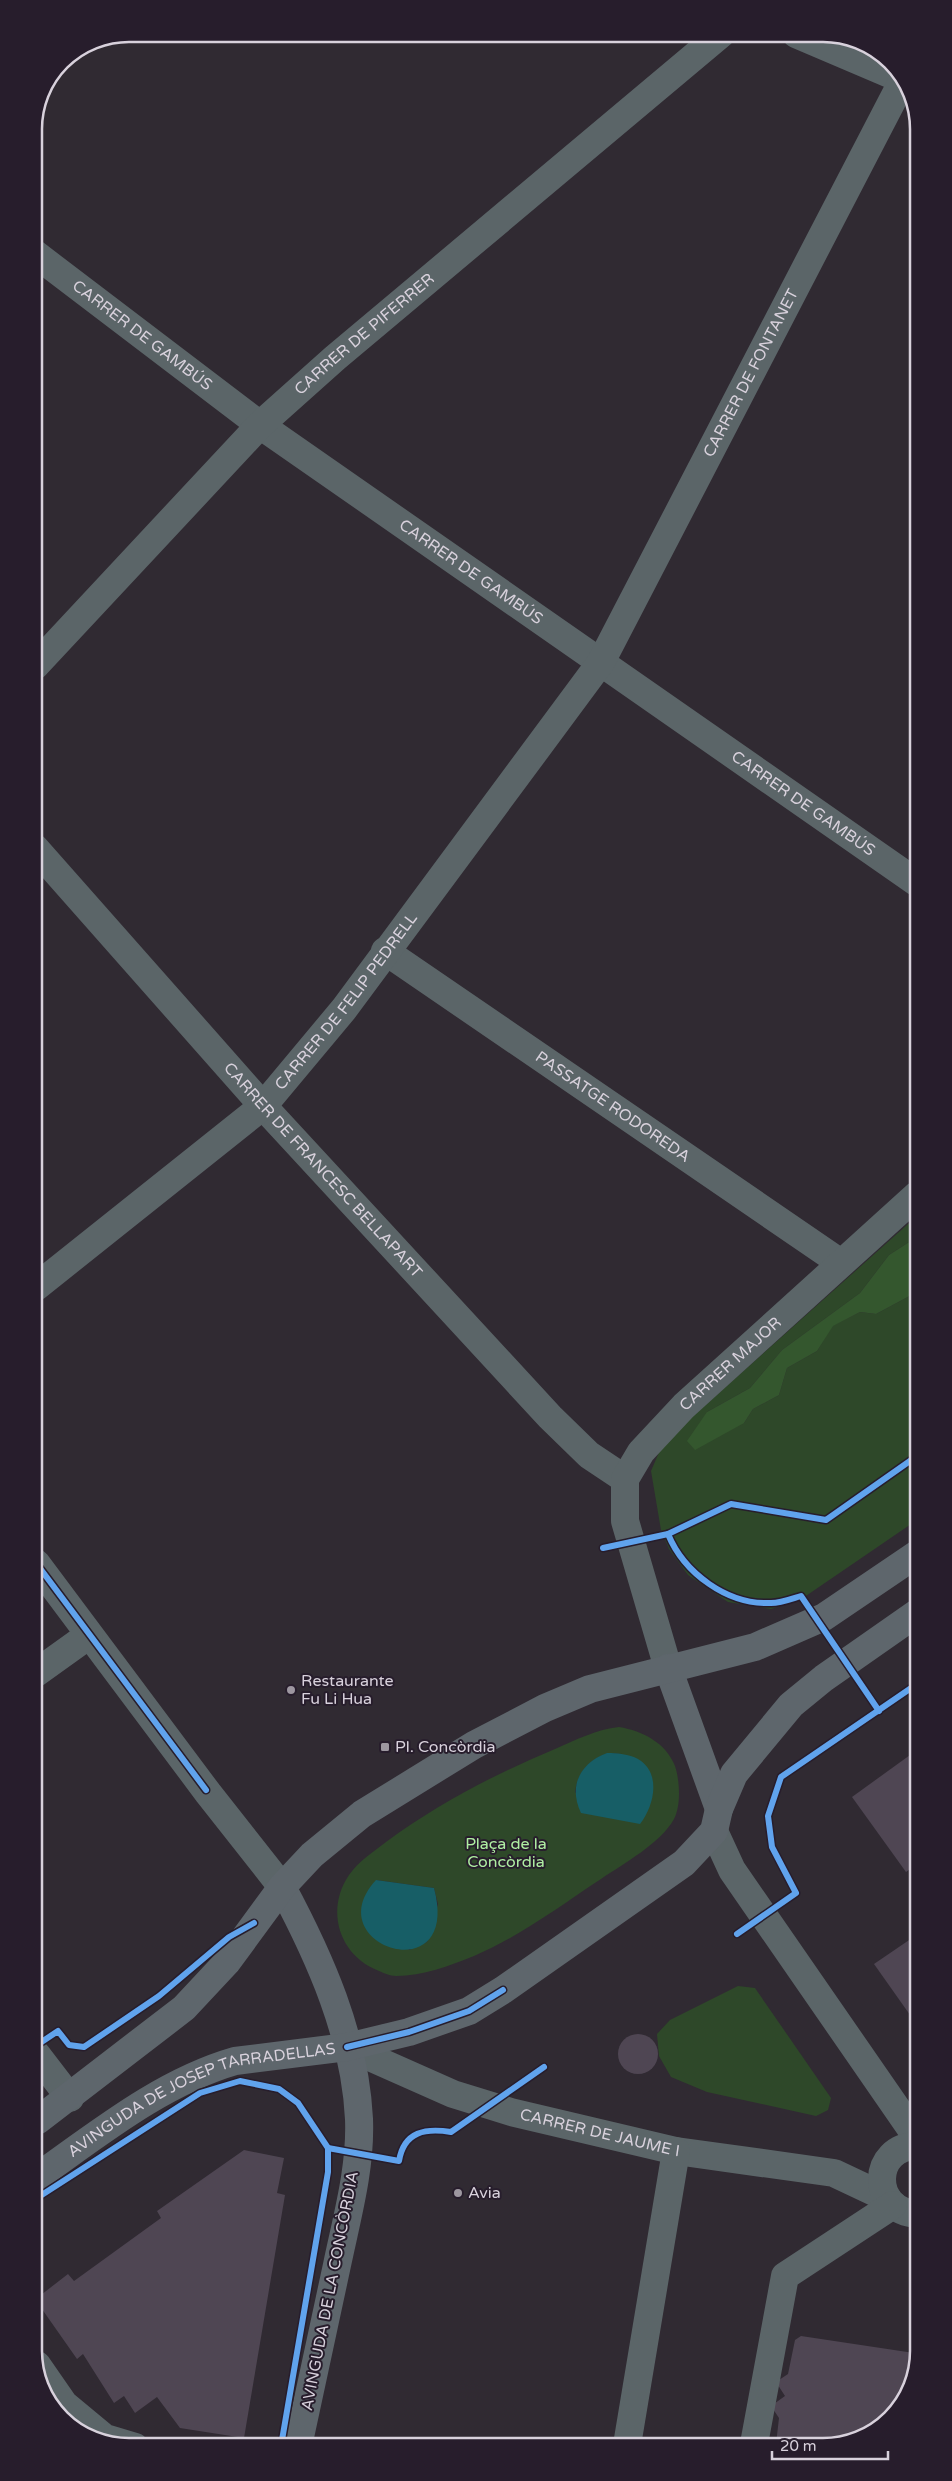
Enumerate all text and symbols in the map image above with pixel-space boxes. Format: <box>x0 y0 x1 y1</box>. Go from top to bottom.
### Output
street label: CARRER DE PIFERRER <box>290 269 438 400</box>
street label: CARRER DE GAMBÚS <box>68 276 216 395</box>
street label: CARRER DE FONTANET <box>699 285 803 461</box>
street label: CARRER DE GAMBÚS <box>395 515 547 629</box>
street label: CARRER DE GAMBÚS <box>727 746 879 860</box>
street label: CARRER DE FELIP PEDRELL <box>271 909 422 1094</box>
street label: PASSATGE RODOREDA <box>531 1047 694 1167</box>
street label: CARRER DE FRANCESC BELLAPART <box>219 1058 427 1282</box>
street label: CARRER MAJOR <box>675 1313 786 1415</box>
place label: Restaurante Fu Li Hua <box>301 1671 394 1709</box>
marker: Restaurante Fu Li Hua <box>285 1684 297 1696</box>
place label: Pl. Concòrdia <box>395 1737 495 1757</box>
marker: Pl. Concòrdia <box>379 1741 391 1753</box>
park label: Plaça de la Concòrdia <box>465 1834 547 1872</box>
street label: AVINGUDA DE JOSEP TARRADELLAS <box>64 2039 337 2162</box>
street label: CARRER DE JAUME I <box>518 2104 681 2161</box>
street label: AVINGUDA DE LA CONCÒRDIA <box>297 2169 363 2412</box>
place label: Avia <box>468 2183 501 2203</box>
marker: Avia <box>452 2187 464 2199</box>
scale bar <box>772 2428 888 2460</box>
text: 20 m <box>780 2437 817 2455</box>

